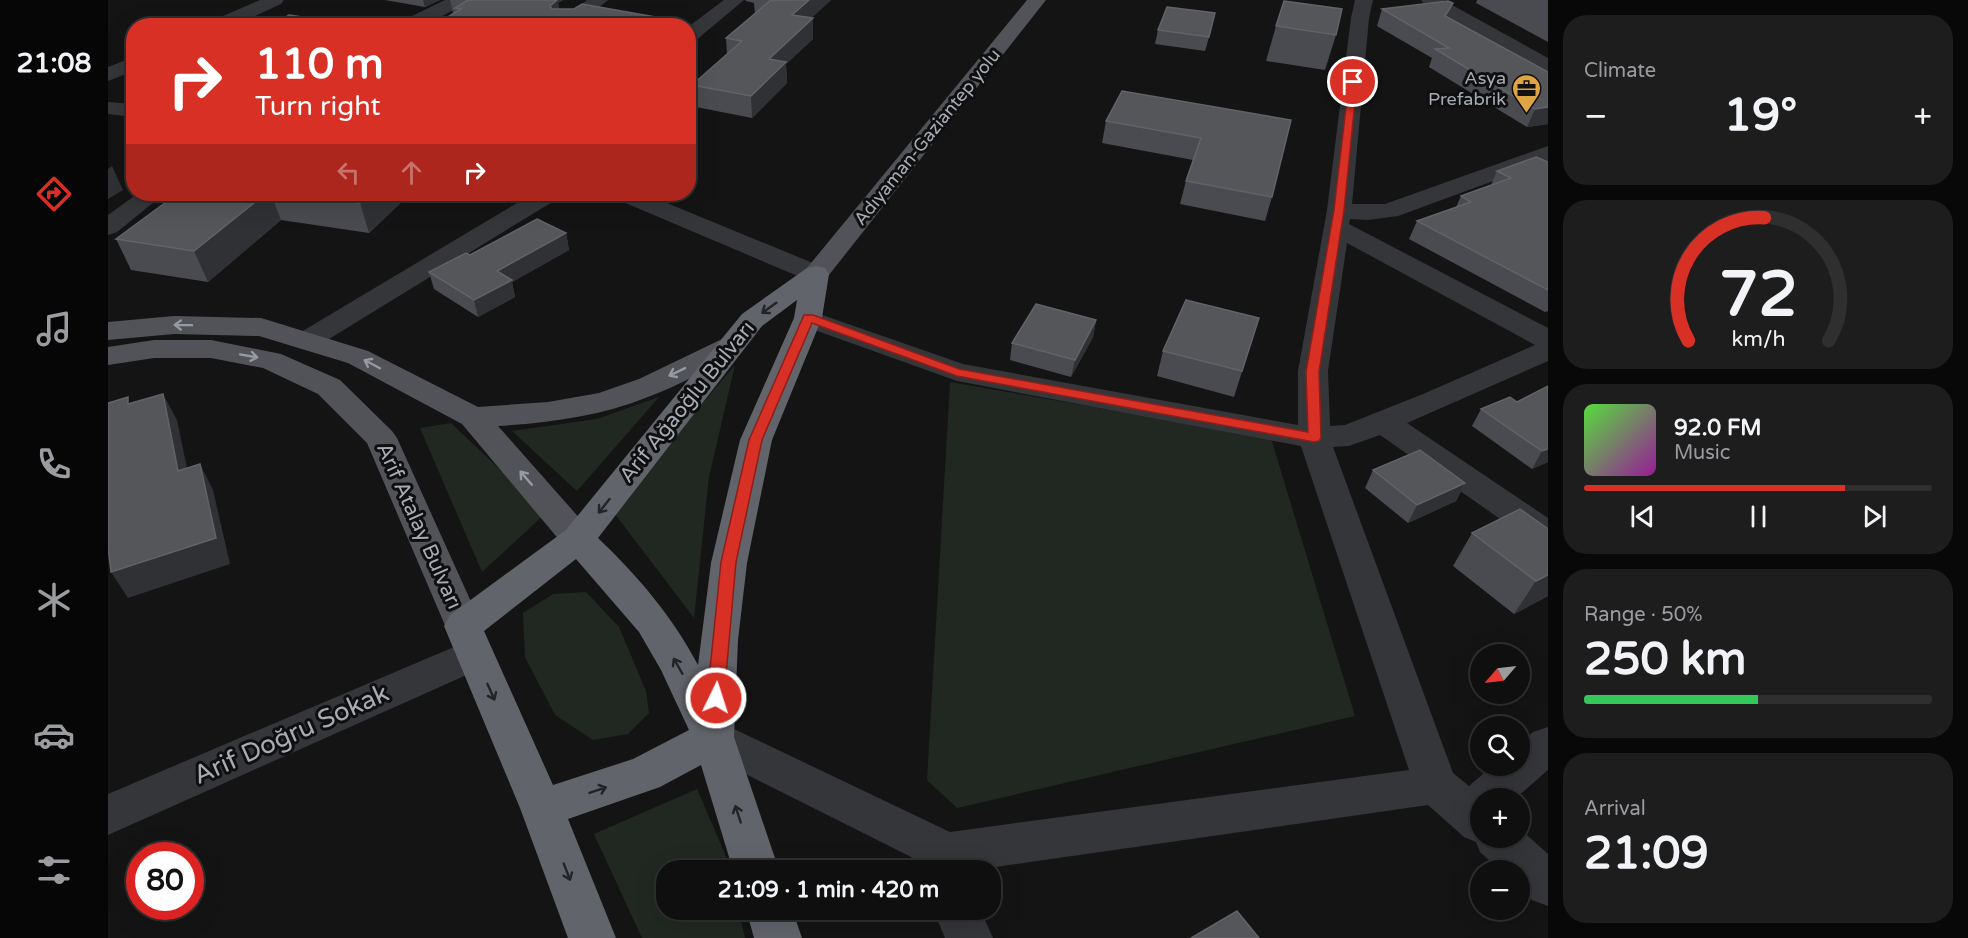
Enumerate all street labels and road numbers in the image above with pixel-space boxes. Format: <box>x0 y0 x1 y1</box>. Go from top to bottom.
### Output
street label: Adıyaman-Gaziantep yolu <box>849 44 1005 230</box>
street label: Arif Ağaoğlu Bulvarı <box>614 316 760 488</box>
street label: Arif Atalay Bulvarı <box>371 439 467 613</box>
street label: Arif Doğru Sokak <box>188 677 394 791</box>

